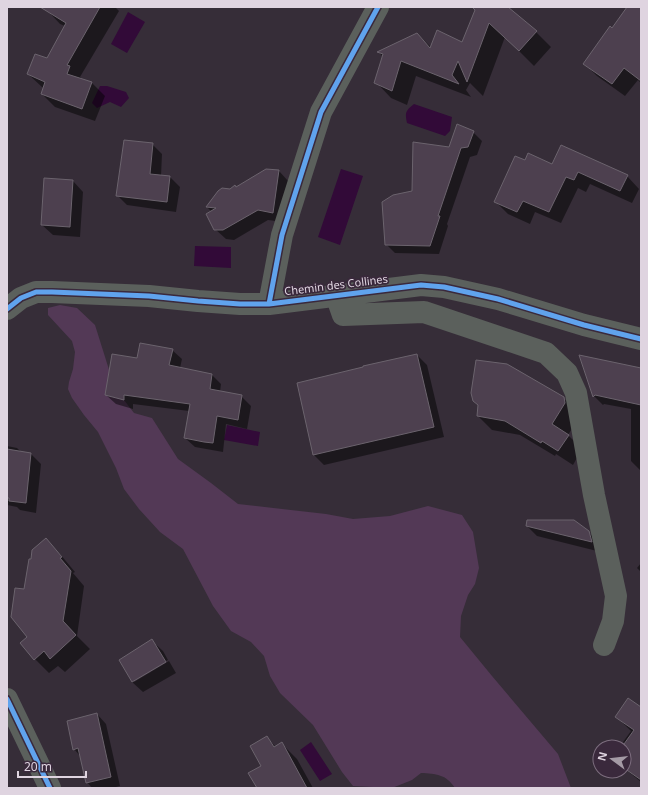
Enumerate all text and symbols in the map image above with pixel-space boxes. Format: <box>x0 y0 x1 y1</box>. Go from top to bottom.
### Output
street label: Chemin des Collines <box>283 271 389 298</box>
north arrow <box>592 739 632 779</box>
text: N <box>593 750 610 763</box>
scale bar <box>18 753 86 779</box>
text: 20 m <box>24 758 52 775</box>

